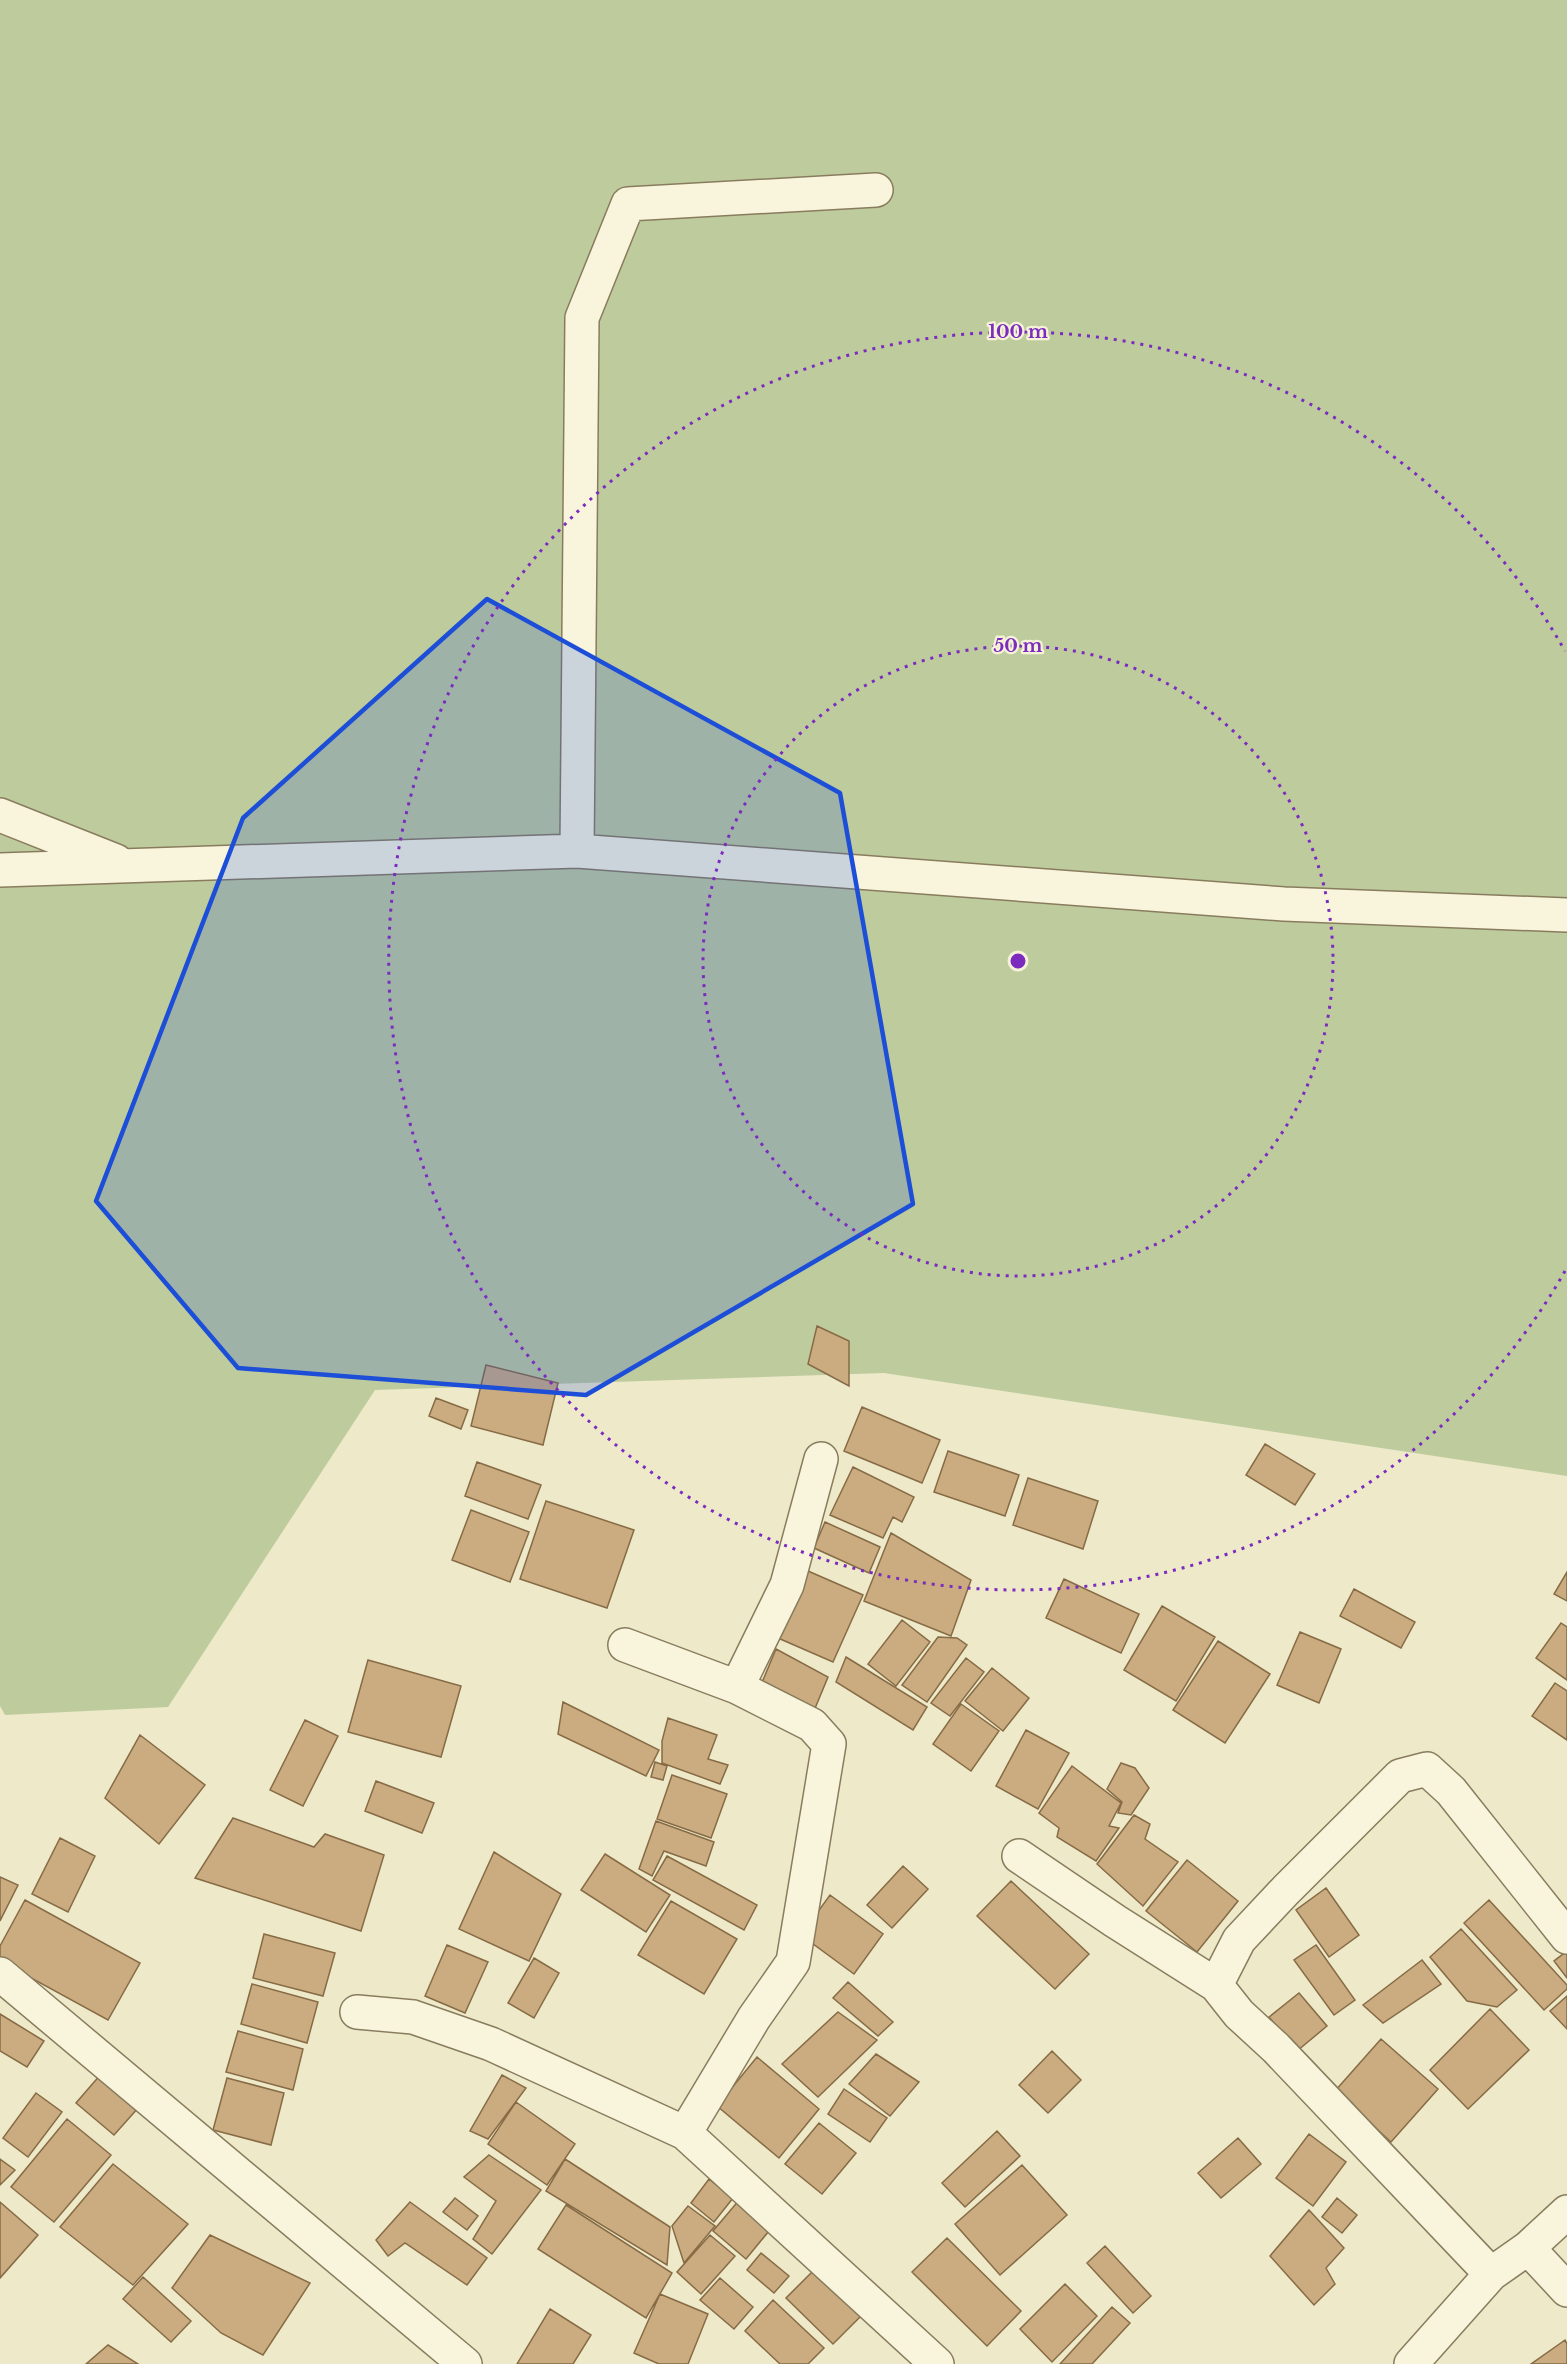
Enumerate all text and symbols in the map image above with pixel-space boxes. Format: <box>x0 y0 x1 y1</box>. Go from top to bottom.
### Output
text: 100 m <box>988 321 1048 343</box>
text: 50 m <box>994 635 1043 657</box>
centre of rings <box>1008 951 1028 971</box>

